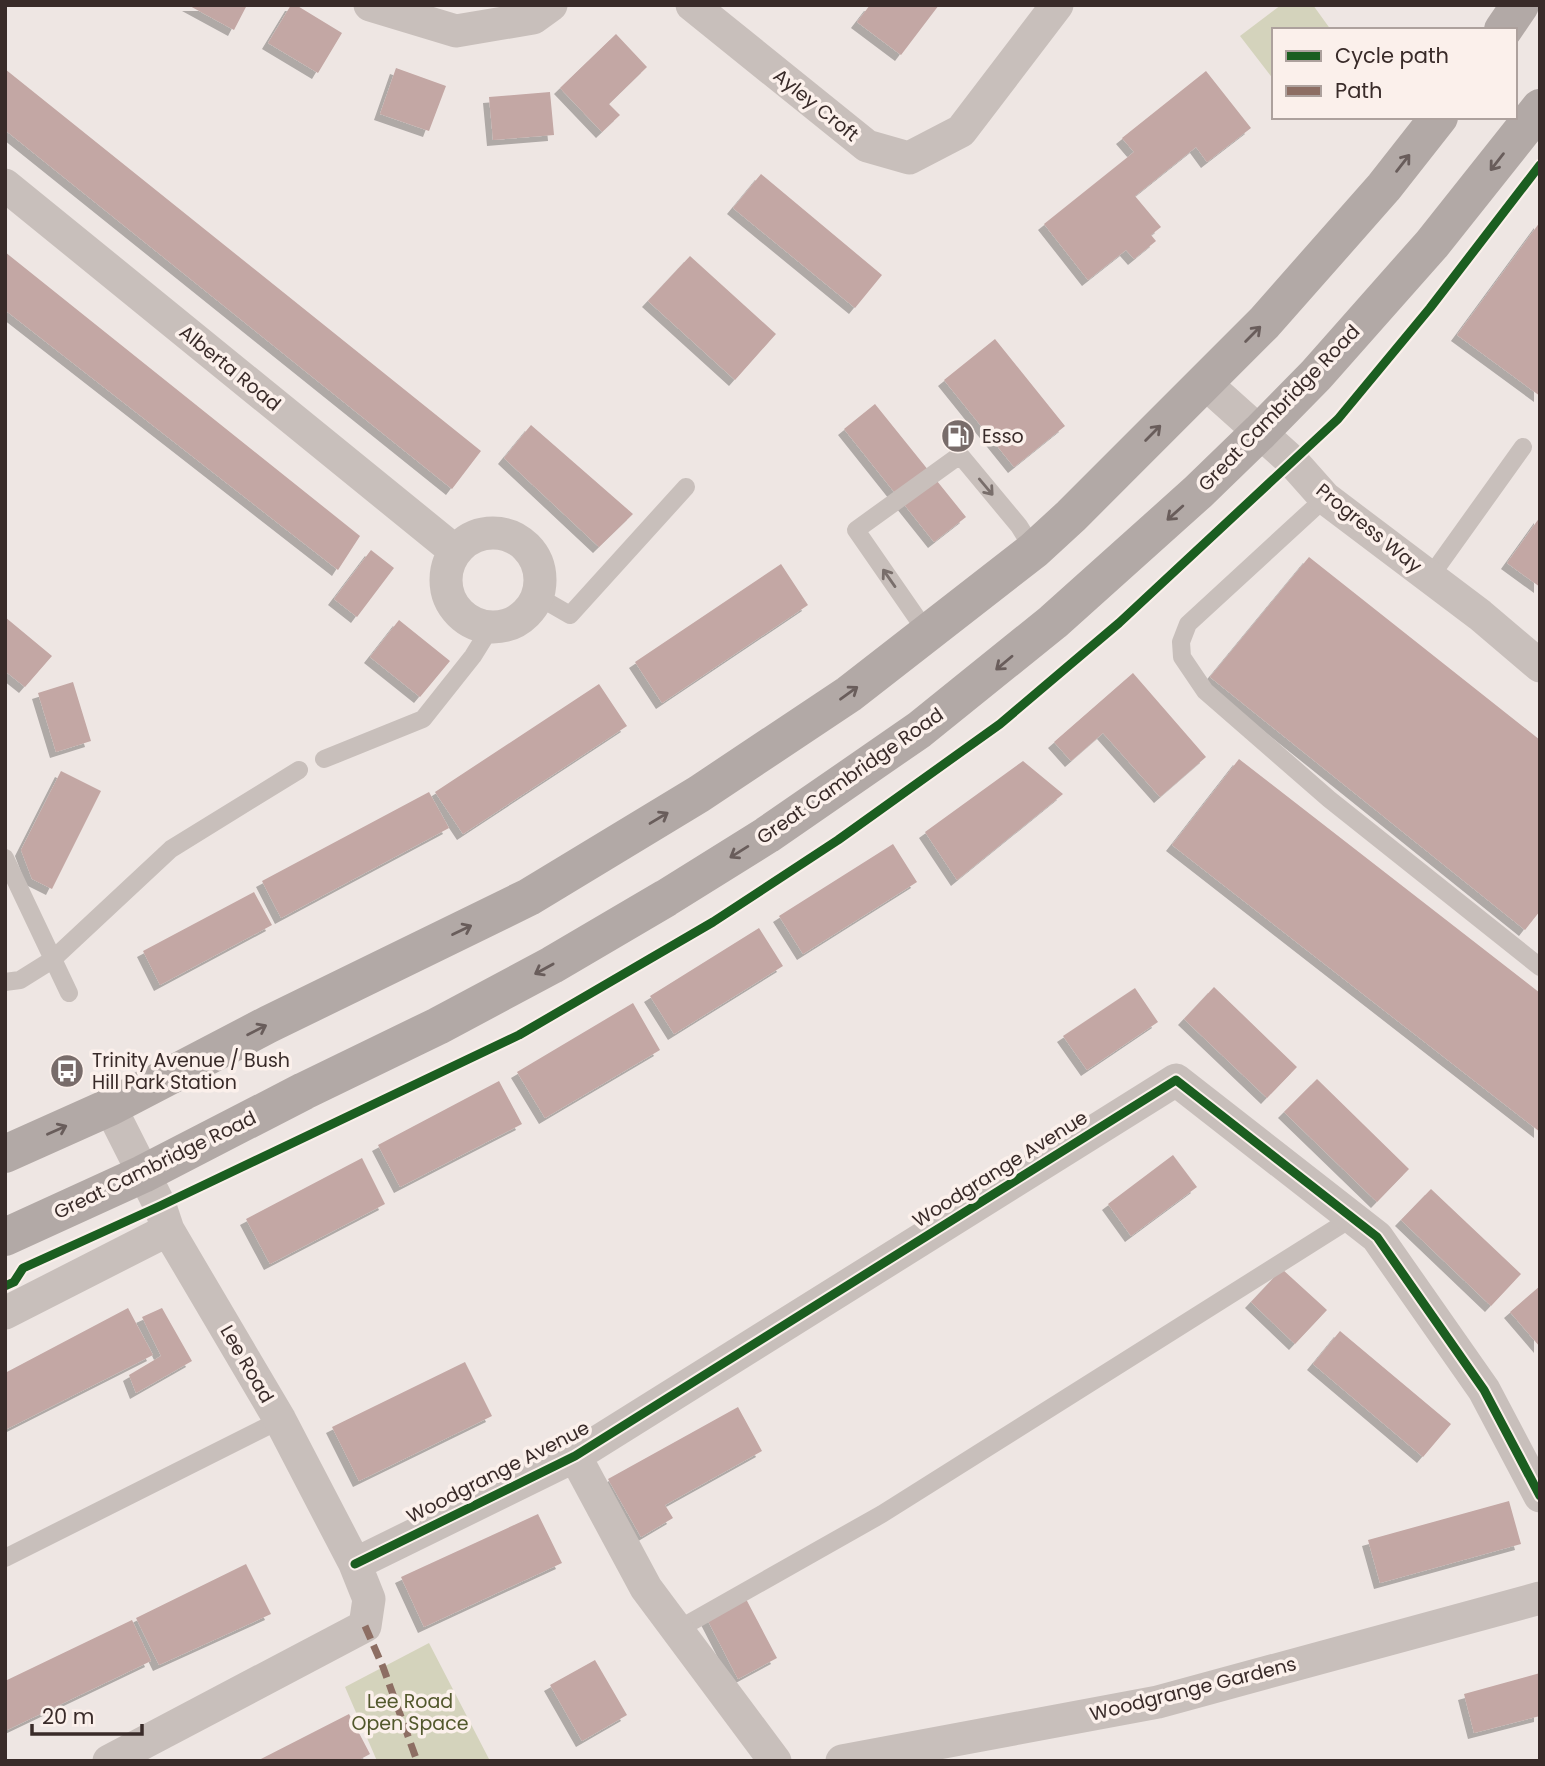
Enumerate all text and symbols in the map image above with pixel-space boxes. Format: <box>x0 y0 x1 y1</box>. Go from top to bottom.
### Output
legend <box>1272 28 1517 119</box>
text: Cycle path <box>1335 41 1449 70</box>
street label: Ayley Croft <box>768 62 865 148</box>
text: Path <box>1335 76 1382 105</box>
one-way arrow <box>1490 152 1505 170</box>
one-way arrow <box>1395 155 1411 173</box>
street label: Alberta Road <box>174 319 286 417</box>
street label: Great Cambridge Road <box>1192 319 1366 497</box>
one-way arrow <box>1244 326 1261 343</box>
fuel station icon: Esso <box>939 417 977 455</box>
place label: Esso <box>982 423 1024 450</box>
one-way arrow <box>1145 425 1162 442</box>
one-way arrow <box>979 477 994 495</box>
street label: Progress Way <box>1310 477 1428 579</box>
one-way arrow <box>1166 505 1184 521</box>
one-way arrow <box>882 568 896 588</box>
one-way arrow <box>995 655 1013 671</box>
one-way arrow <box>840 686 858 701</box>
street label: Great Cambridge Road <box>751 701 949 851</box>
one-way arrow <box>649 811 669 825</box>
one-way arrow <box>730 846 750 860</box>
one-way arrow <box>451 923 472 937</box>
one-way arrow <box>534 963 555 976</box>
one-way arrow <box>246 1023 267 1036</box>
place label: Trinity Avenue / Bush Hill Park Station <box>92 1047 290 1096</box>
bus stop icon: Trinity Avenue / Bush Hill Park Station <box>48 1052 86 1090</box>
street label: Great Cambridge Road <box>49 1104 261 1226</box>
street label: Woodgrange Avenue <box>907 1104 1093 1234</box>
one-way arrow <box>46 1123 68 1136</box>
street label: Lee Road <box>214 1320 280 1408</box>
street label: Woodgrange Avenue <box>402 1414 594 1530</box>
street label: Woodgrange Gardens <box>1087 1650 1299 1728</box>
park label: Lee Road Open Space <box>352 1688 468 1737</box>
scale bar <box>32 1692 142 1736</box>
text: 20 m <box>42 1702 95 1731</box>

